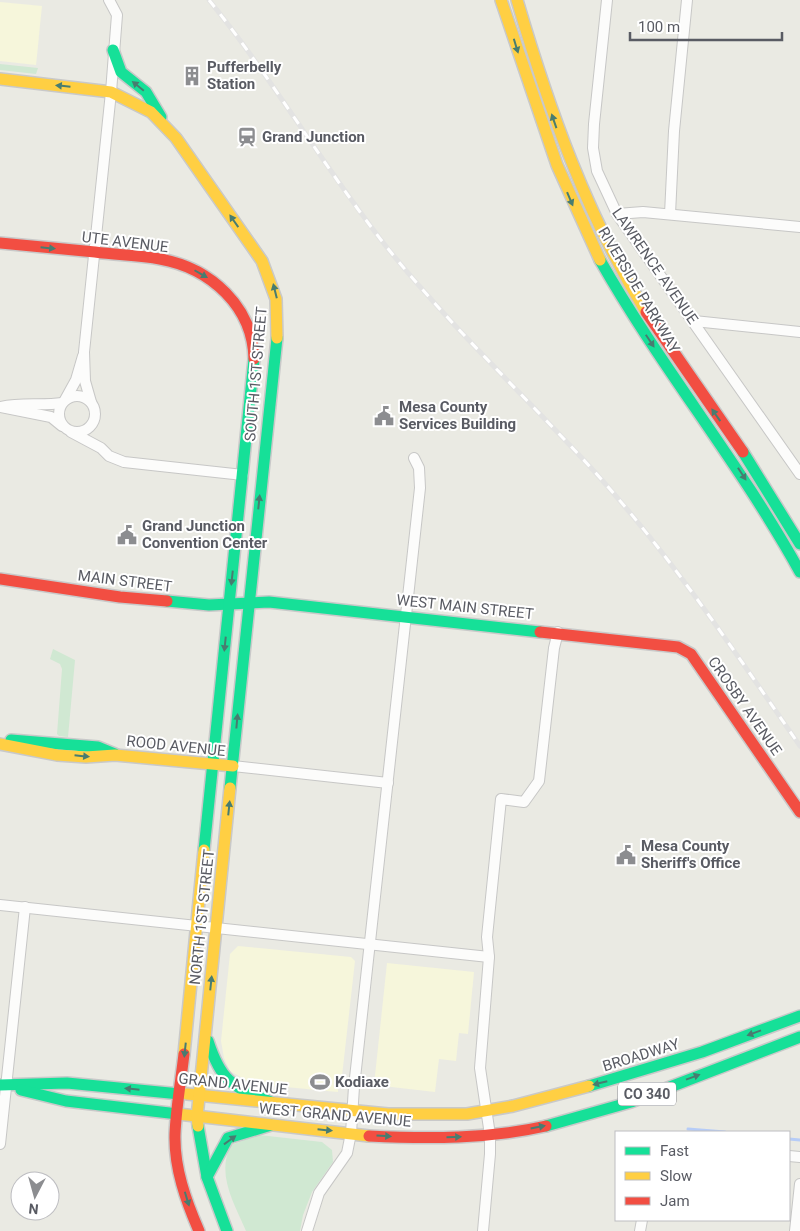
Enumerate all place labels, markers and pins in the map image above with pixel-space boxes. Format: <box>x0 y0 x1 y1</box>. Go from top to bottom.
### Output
place label: Pufferbelly Station <box>207 58 282 93</box>
building icon: Pufferbelly Station <box>181 65 203 87</box>
station icon: Grand Junction <box>236 126 258 148</box>
place label: Grand Junction <box>262 128 365 146</box>
place label: Mesa County Services Building <box>399 398 516 433</box>
public building icon: Mesa County Services Building <box>373 405 395 427</box>
place label: Grand Junction Convention Center <box>142 517 268 552</box>
public building icon: Grand Junction Convention Center <box>116 524 138 546</box>
place label: Mesa County Sheriff's Office <box>641 837 740 872</box>
public building icon: Mesa County Sheriff's Office <box>615 844 637 866</box>
sports icon: Kodiaxe <box>309 1071 331 1093</box>
place label: Kodiaxe <box>335 1073 389 1091</box>

